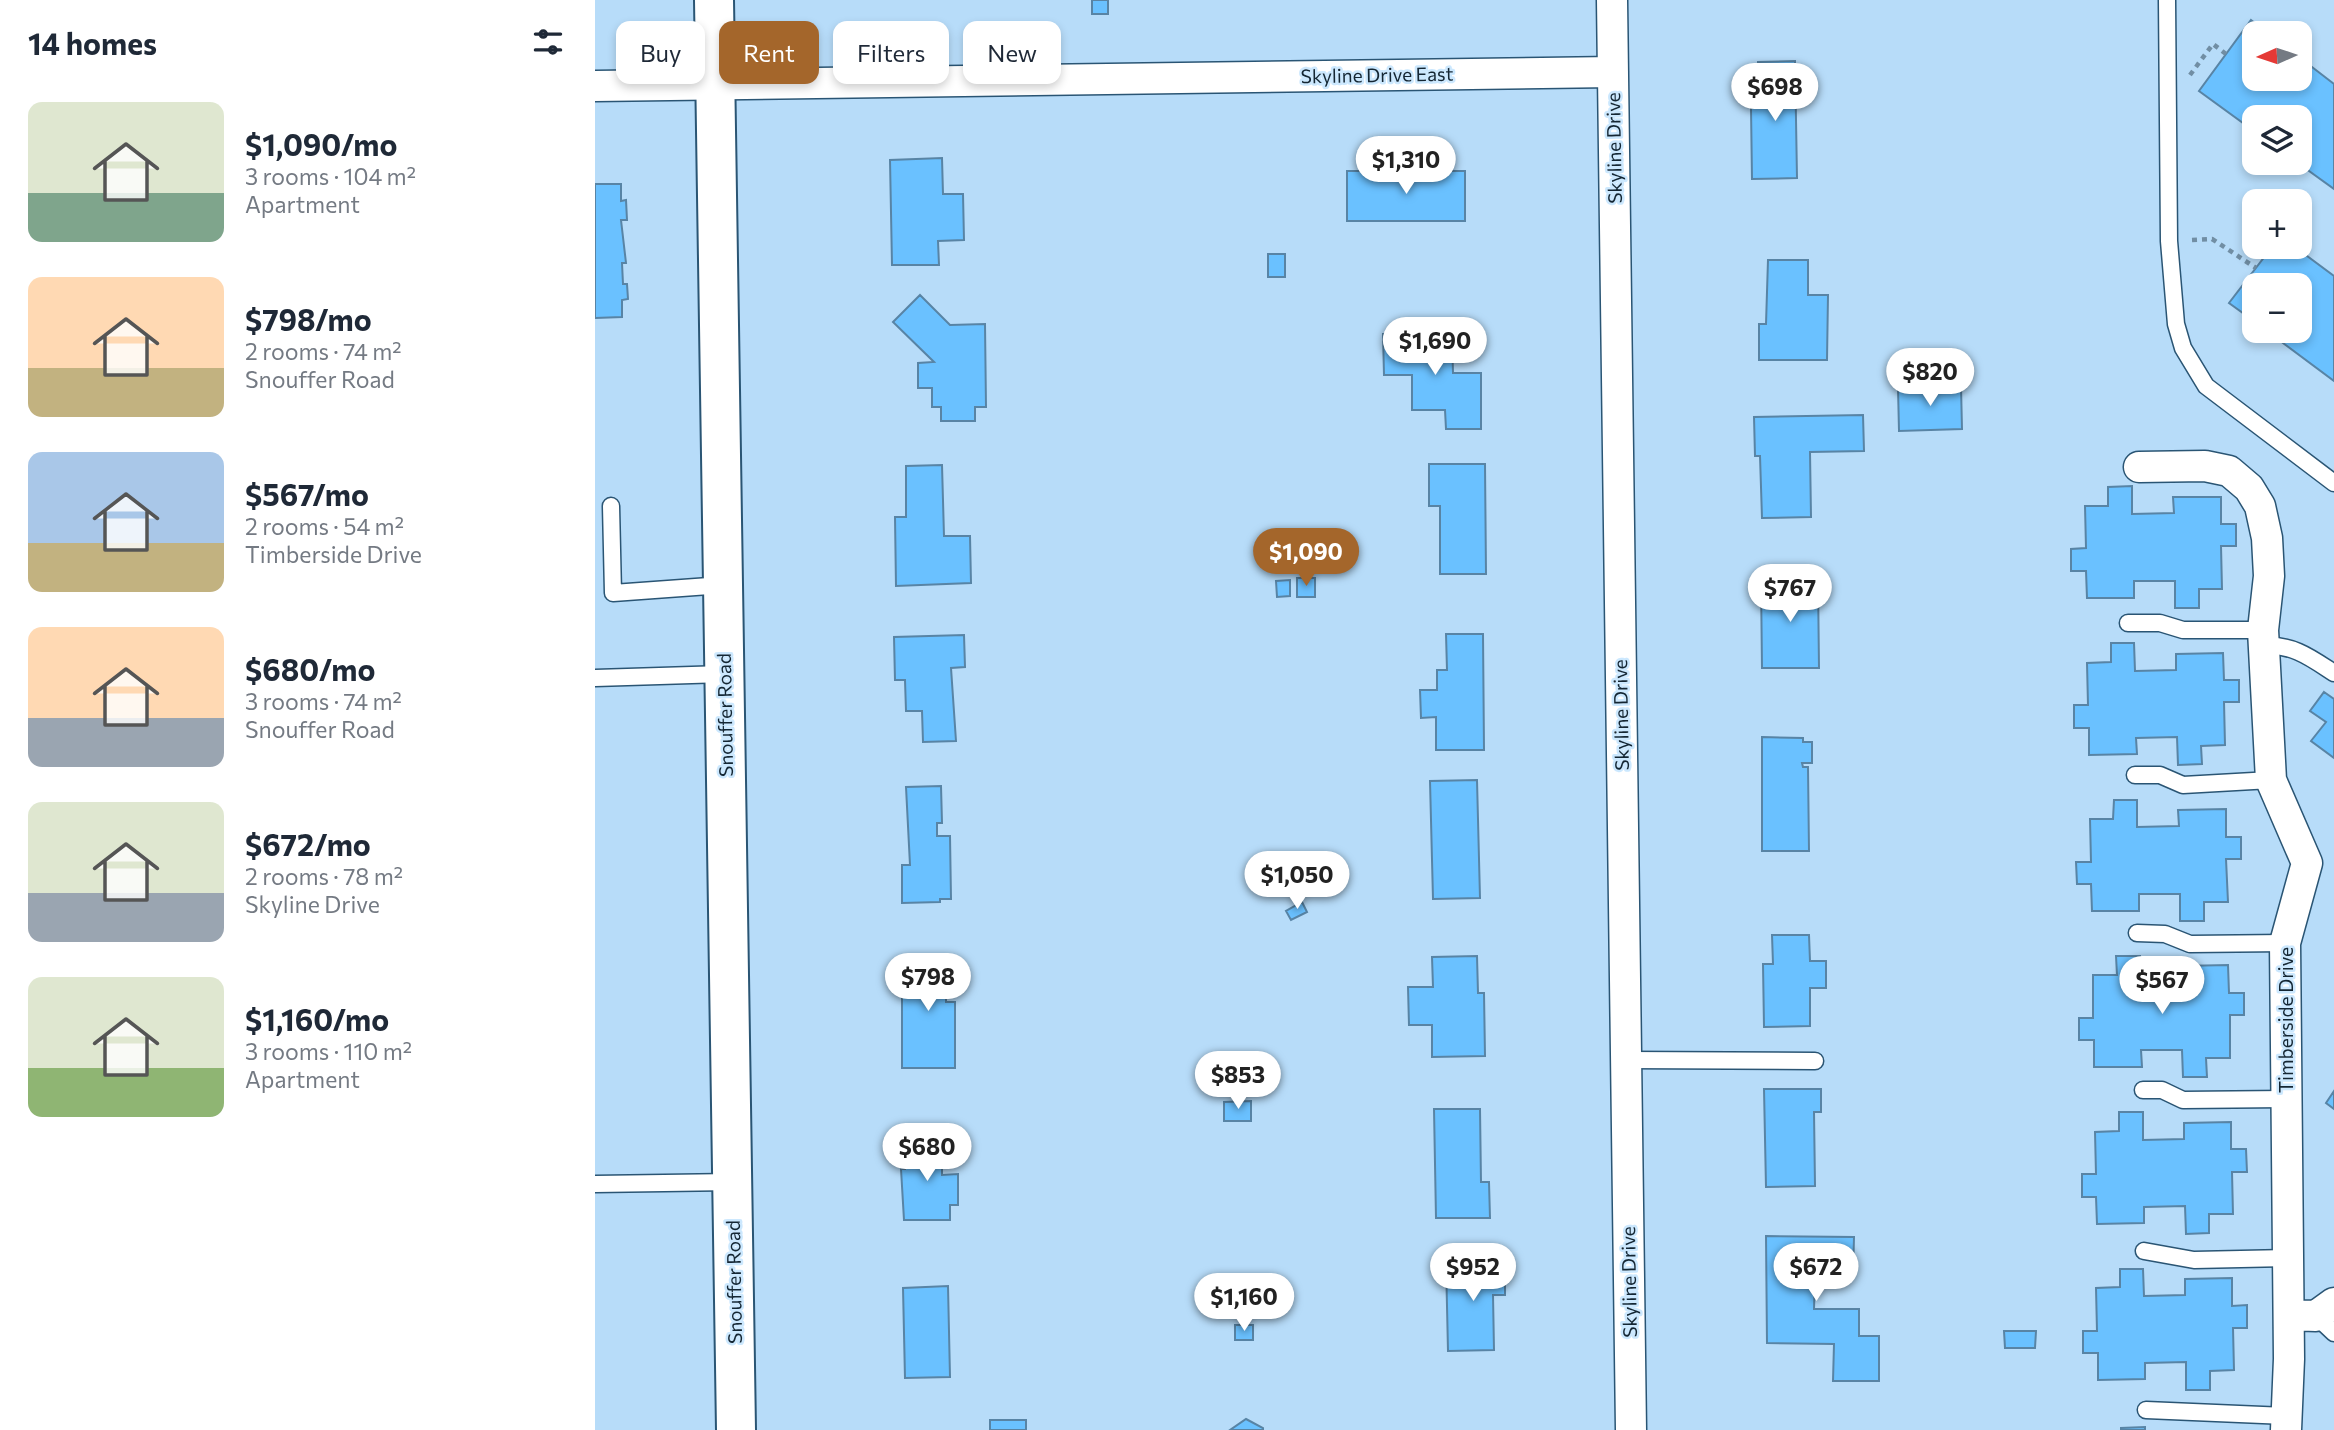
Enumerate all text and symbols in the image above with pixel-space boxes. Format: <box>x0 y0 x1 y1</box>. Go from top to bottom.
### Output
chip: Buy <box>616 21 705 84</box>
chip: Rent <box>719 21 819 84</box>
chip: Filters <box>833 21 949 84</box>
chip: New <box>963 21 1061 84</box>
north arrow <box>2242 21 2312 91</box>
map controls <box>2242 21 2312 343</box>
icon: filters <box>529 23 567 61</box>
text: 14 homes <box>28 24 157 61</box>
street label: Skyline Drive East <box>1300 62 1454 87</box>
pin: $698 <box>1734 64 1816 123</box>
text: $698 <box>1747 72 1803 100</box>
street label: Skyline Drive <box>1601 92 1626 204</box>
button: layers <box>2242 105 2312 175</box>
text: $1,090/mo <box>245 125 397 162</box>
icon: home <box>84 130 168 214</box>
pin: $1,310 <box>1349 136 1463 196</box>
text: $1,310 <box>1372 145 1440 173</box>
text: 3 rooms · 104 m² <box>245 162 416 190</box>
button: + <box>2242 189 2312 259</box>
text: Apartment <box>245 190 360 218</box>
button: − <box>2242 273 2312 343</box>
text: $798/mo <box>245 300 372 337</box>
icon: home <box>84 305 168 389</box>
pin: $1,690 <box>1378 318 1492 377</box>
text: $1,690 <box>1399 326 1471 354</box>
text: 2 rooms · 74 m² <box>245 337 401 365</box>
pin: $820 <box>1889 348 1971 408</box>
text: $820 <box>1902 357 1958 385</box>
text: Snouffer Road <box>245 365 395 393</box>
text: $567/mo <box>245 475 369 512</box>
icon: home <box>84 480 168 564</box>
text: 2 rooms · 54 m² <box>245 512 404 540</box>
pin: $1,090 <box>1249 528 1363 588</box>
text: $1,090 <box>1269 537 1343 565</box>
text: Timberside Drive <box>245 540 422 568</box>
pin: $767 <box>1749 564 1831 624</box>
text: $767 <box>1764 573 1816 601</box>
text: $680/mo <box>245 650 375 687</box>
street label: Snouffer Road <box>712 653 737 777</box>
icon: home <box>84 655 168 739</box>
street label: Skyline Drive <box>1608 659 1633 771</box>
text: 3 rooms · 74 m² <box>245 687 402 715</box>
text: Snouffer Road <box>245 715 395 743</box>
text: $672/mo <box>245 825 371 862</box>
icon: home <box>84 830 168 914</box>
pin: $1,050 <box>1240 852 1354 911</box>
text: $1,050 <box>1260 860 1334 888</box>
text: 2 rooms · 78 m² <box>245 862 403 890</box>
text: Skyline Drive <box>245 890 380 918</box>
street label: Timberside Drive <box>2274 947 2297 1093</box>
pin: $798 <box>887 954 969 1013</box>
pin: $567 <box>2121 956 2203 1016</box>
text: $798 <box>901 962 955 990</box>
text: $567 <box>2135 965 2189 993</box>
text: $1,160/mo <box>245 1000 389 1037</box>
icon: home <box>84 1005 168 1089</box>
text: 3 rooms · 110 m² <box>245 1037 412 1065</box>
pin: $853 <box>1197 1052 1279 1111</box>
text: $853 <box>1211 1060 1265 1088</box>
text: Apartment <box>245 1065 360 1093</box>
pin: $680 <box>886 1124 968 1183</box>
text: $680 <box>899 1132 955 1160</box>
street label: Snouffer Road <box>721 1220 746 1344</box>
street label: Skyline Drive <box>1616 1226 1641 1338</box>
pin: $952 <box>1432 1244 1514 1303</box>
pin: $672 <box>1775 1244 1857 1303</box>
text: $952 <box>1446 1252 1500 1280</box>
text: $672 <box>1790 1252 1842 1280</box>
pin: $1,160 <box>1187 1274 1301 1333</box>
text: $1,160 <box>1210 1282 1278 1310</box>

